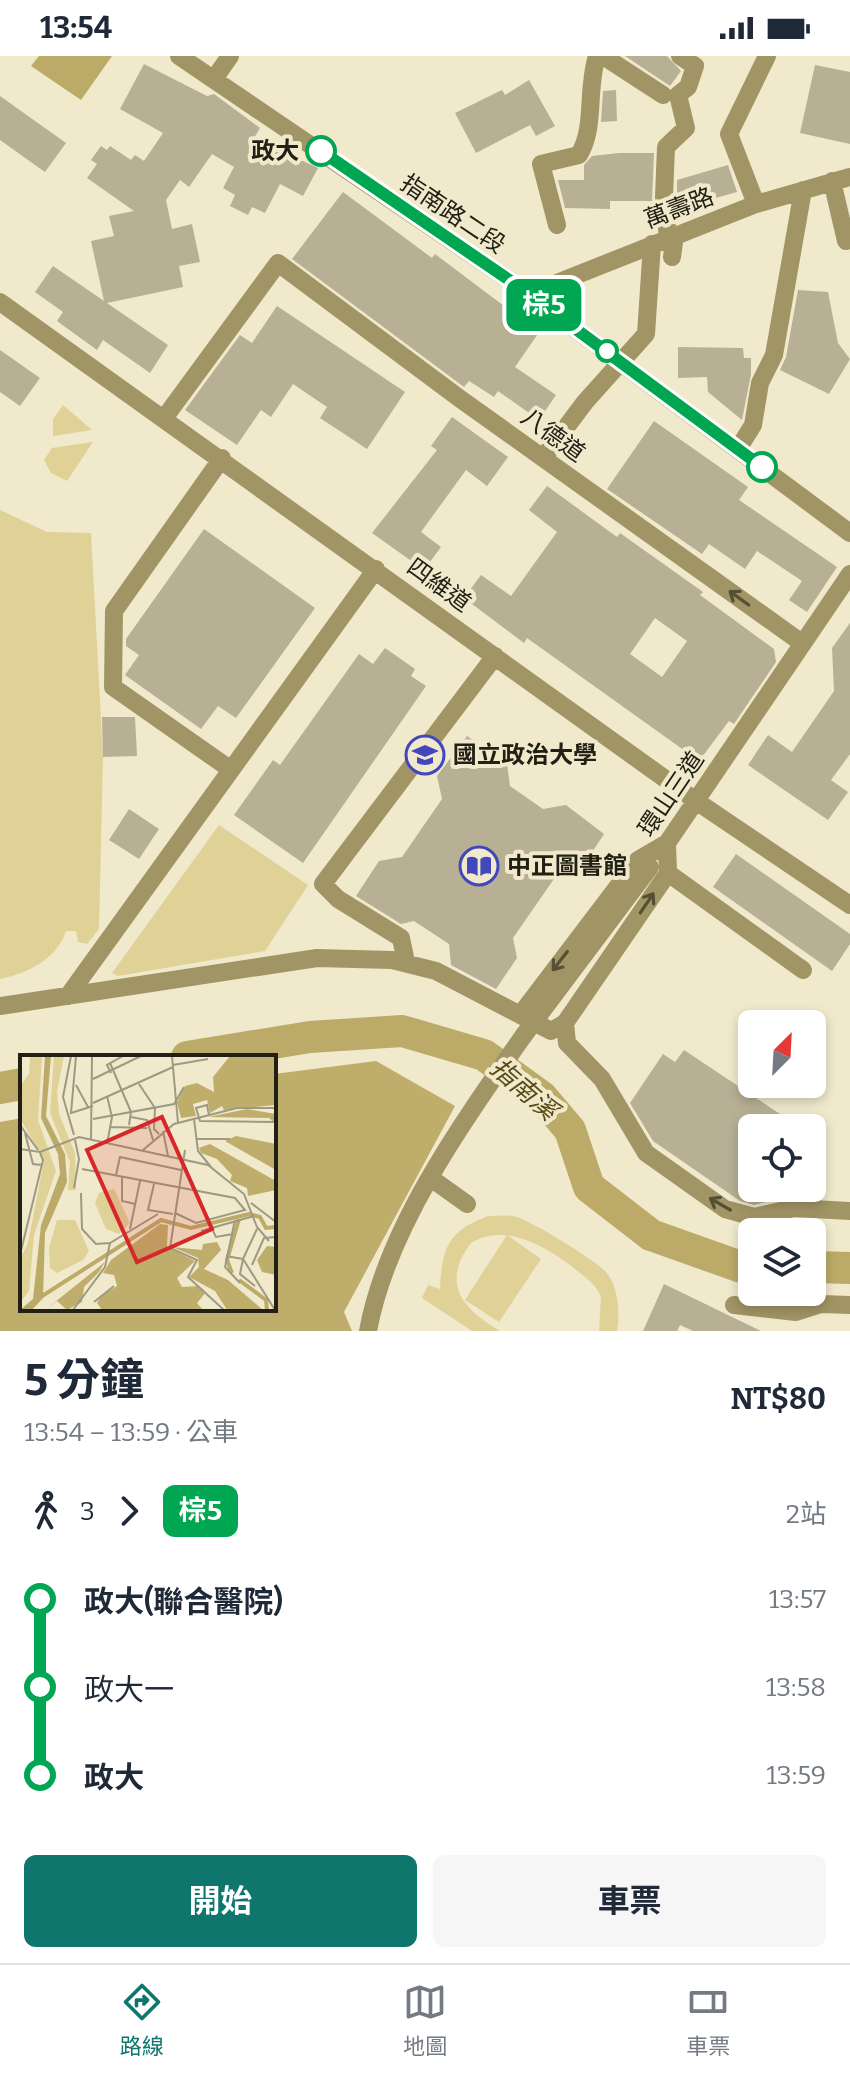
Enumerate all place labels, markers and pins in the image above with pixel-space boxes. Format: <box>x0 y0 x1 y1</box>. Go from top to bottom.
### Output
marker: 政大 <box>306 136 336 166</box>
place label: 政大 <box>251 137 299 165</box>
unlabelled marker <box>596 340 618 362</box>
unlabelled marker <box>747 452 777 482</box>
school or university icon: 國立政治大學 <box>404 734 446 776</box>
place label: 國立政治大學 <box>453 741 597 769</box>
library icon: 中正圖書館 <box>458 845 500 887</box>
place label: 中正圖書館 <box>507 852 627 880</box>

